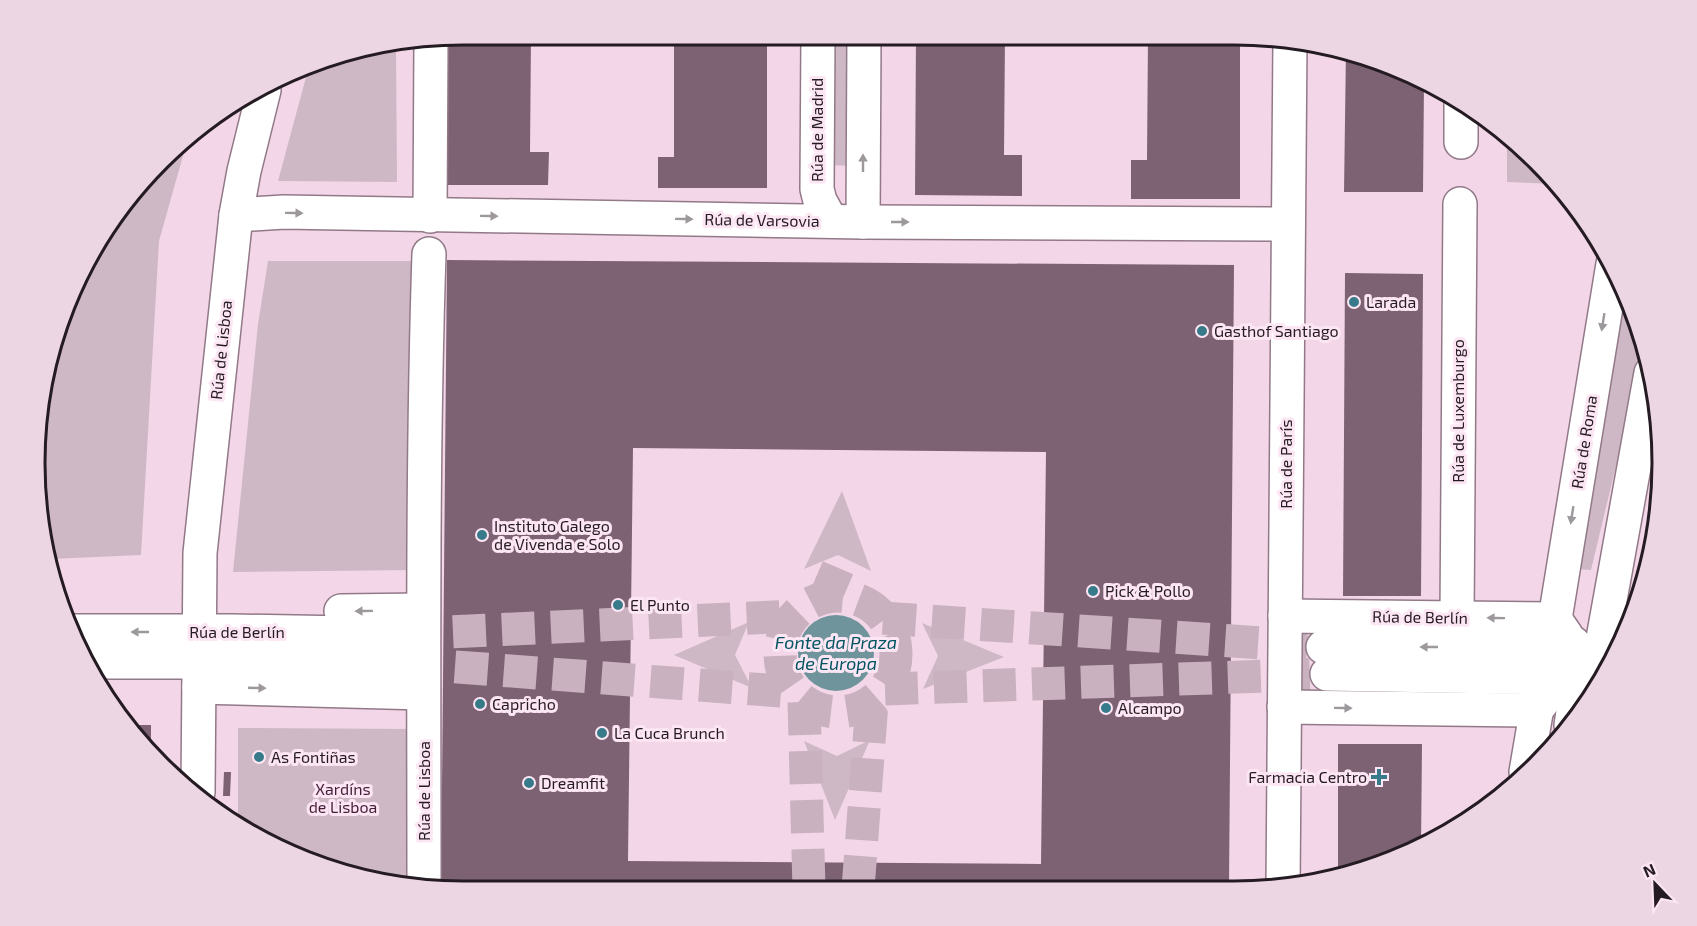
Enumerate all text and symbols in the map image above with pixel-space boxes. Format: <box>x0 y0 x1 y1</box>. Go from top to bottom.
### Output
street label: Rúa de Madrid <box>807 78 826 182</box>
one-way arrow <box>858 154 868 173</box>
one-way arrow <box>284 208 303 217</box>
street label: Rúa de Varsovia <box>704 209 820 230</box>
one-way arrow <box>479 212 498 221</box>
one-way arrow <box>674 214 693 224</box>
one-way arrow <box>890 217 909 227</box>
place label: Larada <box>1366 292 1416 311</box>
marker: Larada <box>1347 295 1361 309</box>
street label: Rúa de Lisboa <box>206 299 235 401</box>
one-way arrow <box>1599 313 1608 332</box>
place label: Gasthof Santiago <box>1214 321 1339 340</box>
marker: Gasthof Santiago <box>1195 324 1209 338</box>
street label: Rúa de Luxemburgo <box>1448 339 1467 483</box>
street label: Rúa de Roma <box>1567 394 1600 490</box>
street label: Rúa de París <box>1276 419 1295 509</box>
one-way arrow <box>1567 505 1576 524</box>
place label: Instituto Galego de Vivenda e Solo <box>494 516 621 553</box>
marker: Instituto Galego de Vivenda e Solo <box>475 528 489 542</box>
place label: Pick & Pollo <box>1105 581 1191 600</box>
marker: Pick & Pollo <box>1086 584 1100 598</box>
place label: El Punto <box>630 595 690 614</box>
marker: El Punto <box>611 598 625 612</box>
one-way arrow <box>355 606 374 616</box>
street label: Rúa de Berlín <box>1372 606 1468 627</box>
one-way arrow <box>1487 613 1506 623</box>
street label: Rúa de Berlín <box>189 622 285 641</box>
one-way arrow <box>130 627 149 637</box>
water label: Fonte da Praza de Europa <box>775 631 897 674</box>
one-way arrow <box>1420 642 1439 652</box>
one-way arrow <box>248 684 267 693</box>
place label: Capricho <box>492 694 556 713</box>
marker: Capricho <box>473 697 487 711</box>
place label: Alcampo <box>1118 698 1182 717</box>
marker: Alcampo <box>1099 701 1113 715</box>
one-way arrow <box>1333 703 1352 713</box>
place label: La Cuca Brunch <box>614 723 725 742</box>
marker: La Cuca Brunch <box>595 726 609 740</box>
street label: Rúa de Lisboa <box>414 741 433 841</box>
place label: As Fontiñas <box>271 747 356 766</box>
marker: As Fontiñas <box>252 750 266 764</box>
place label: Farmacia Centro <box>1248 767 1367 786</box>
marker: Farmacia Centro <box>1372 770 1386 784</box>
place label: Dreamfit <box>541 773 605 792</box>
marker: Dreamfit <box>522 776 536 790</box>
park label: Xardíns de Lisboa <box>309 779 377 816</box>
north arrow <box>1625 854 1685 914</box>
text: N <box>1640 859 1658 881</box>

